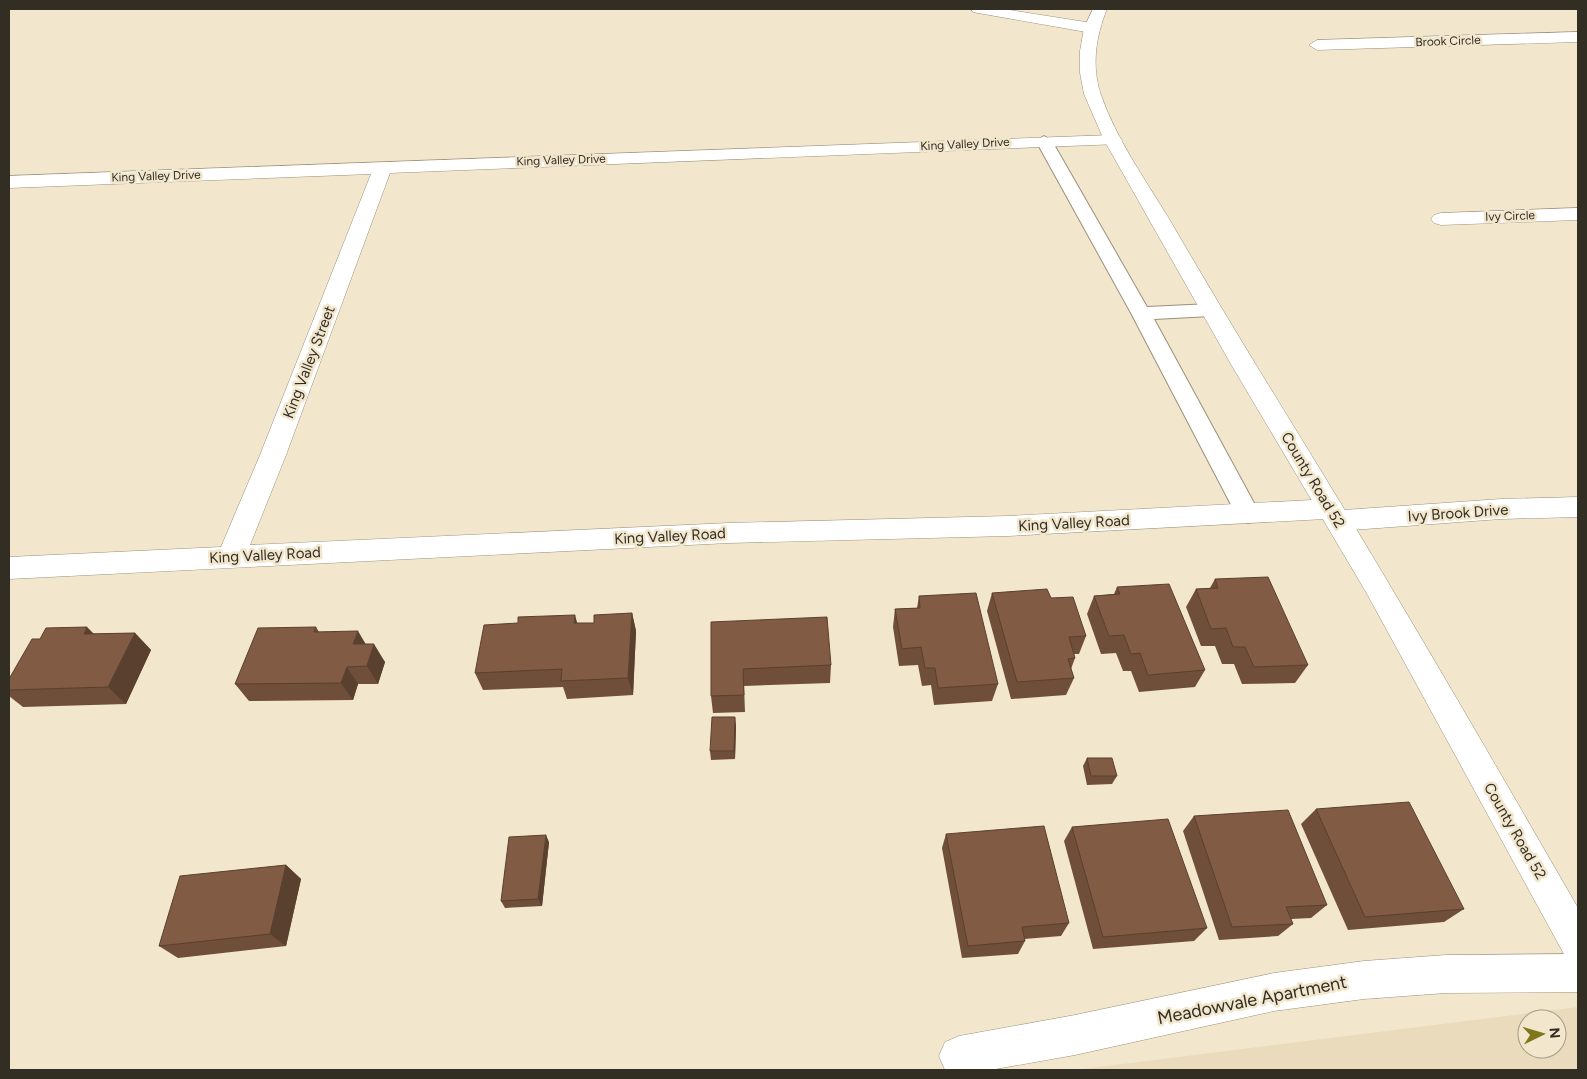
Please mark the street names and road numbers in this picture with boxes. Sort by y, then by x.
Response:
street label: Brook Circle [1415,33,1481,49]
street label: King Valley Drive [920,135,1010,153]
street label: King Valley Drive [516,151,606,169]
street label: King Valley Drive [111,167,201,185]
street label: Ivy Circle [1485,208,1536,224]
street label: King Valley Street [279,303,339,421]
street label: County Road 52 [1277,429,1349,531]
street label: Ivy Brook Drive [1407,501,1509,525]
street label: King Valley Road [1018,511,1130,535]
street label: King Valley Road [614,524,726,548]
street label: King Valley Road [209,543,321,567]
street label: County Road 52 [1480,779,1550,883]
street label: Meadowvale Apartment [1155,971,1349,1029]

